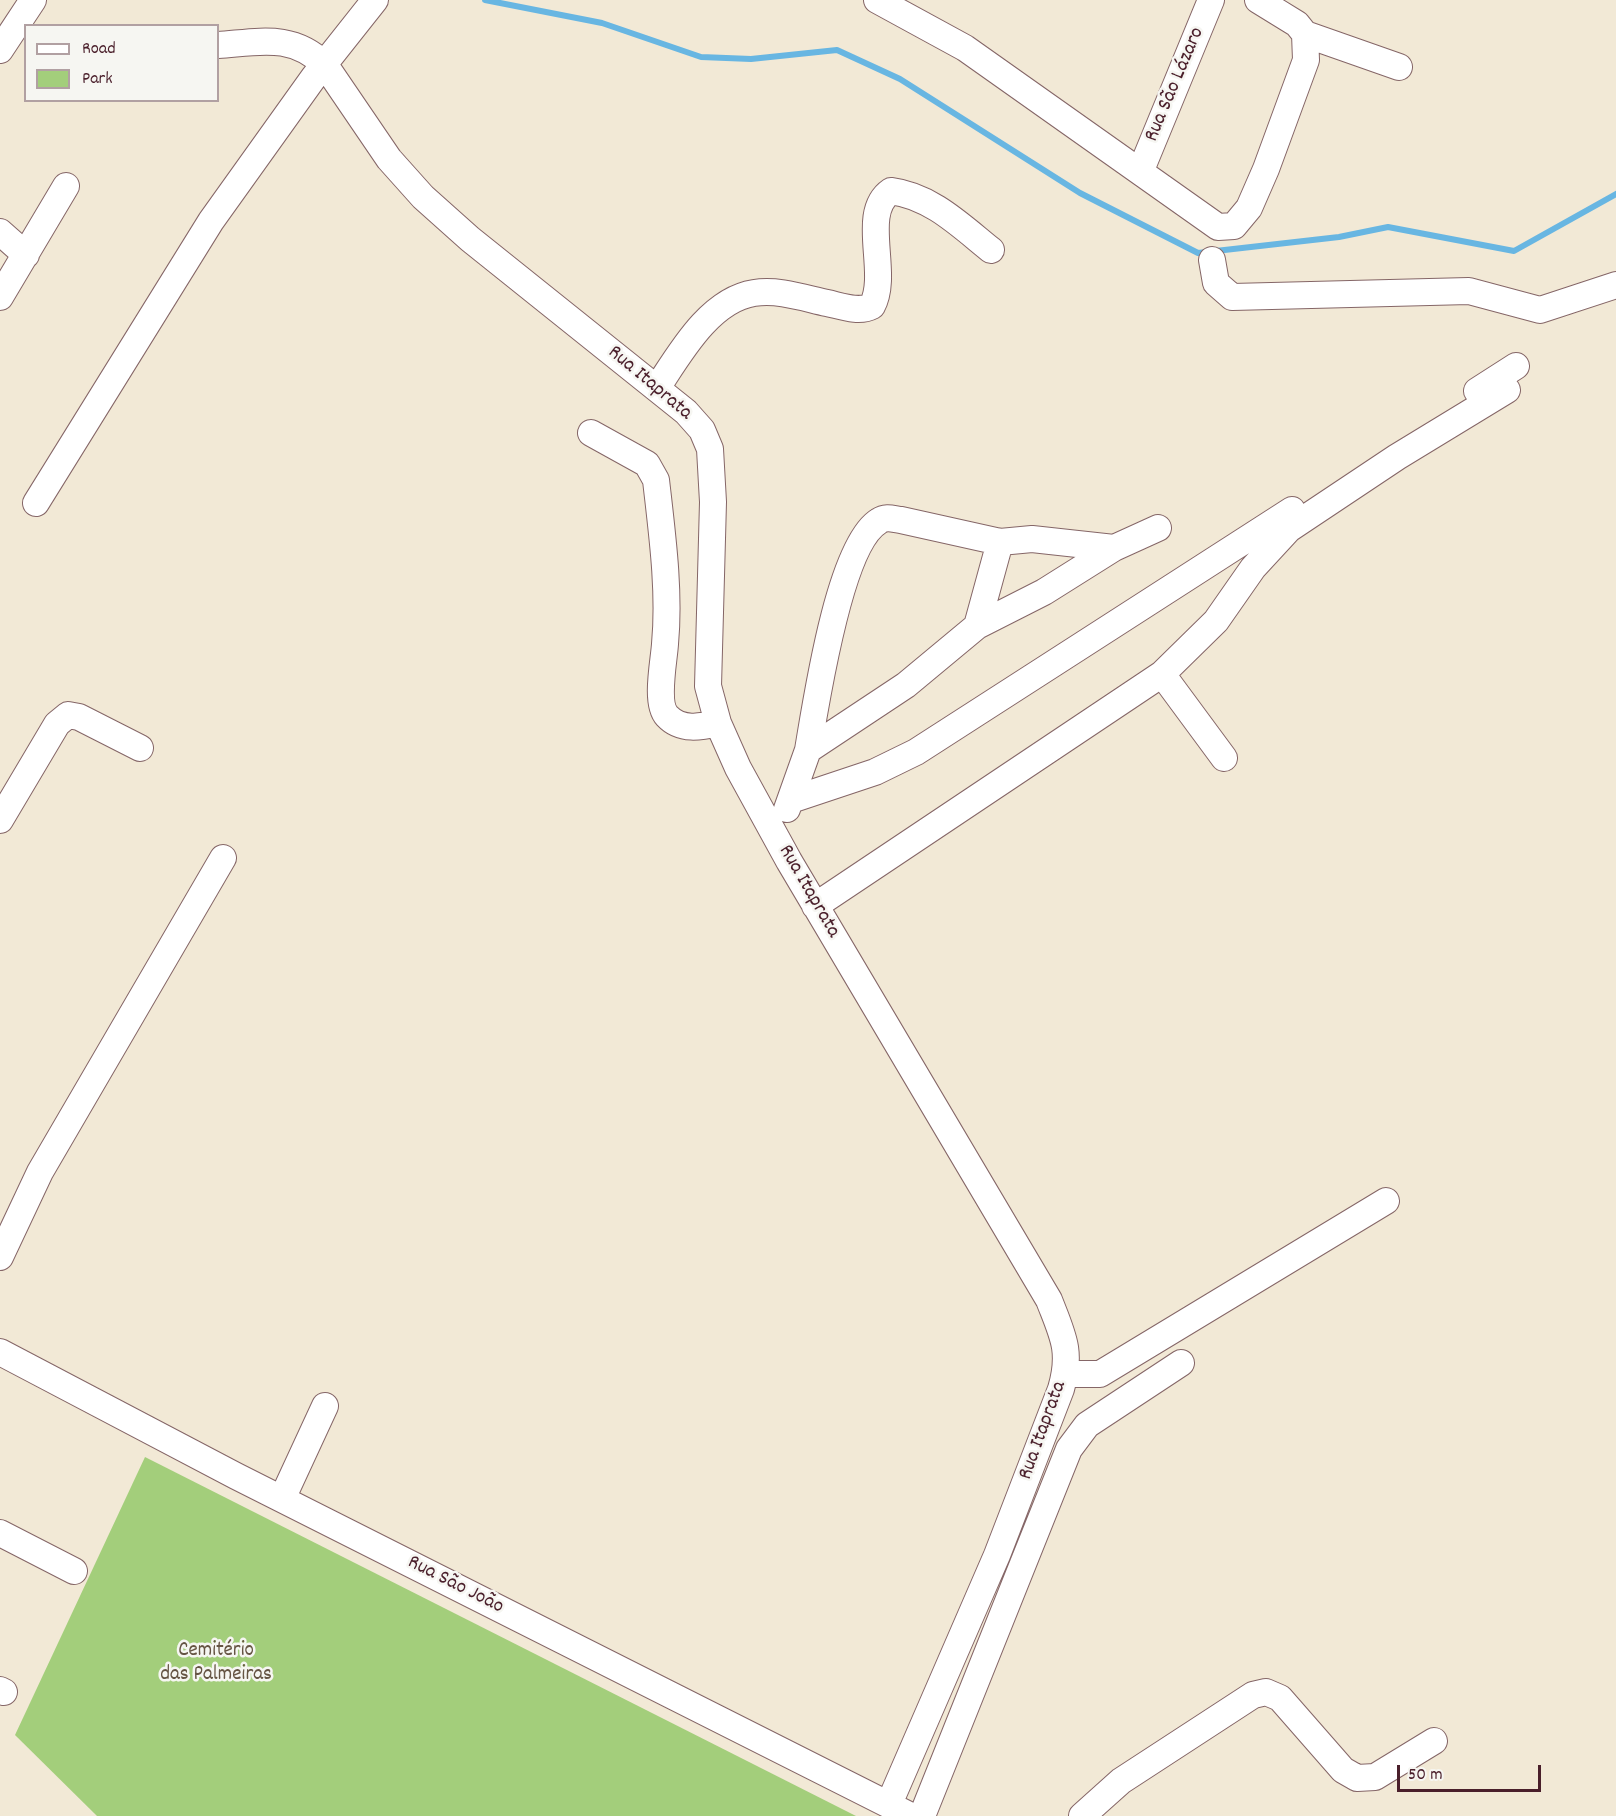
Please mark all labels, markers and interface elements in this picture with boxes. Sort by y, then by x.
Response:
legend [24,24,219,102]
street label: Rua São Lázaro [1141,24,1211,146]
text: Road [82,37,116,62]
text: Park [82,67,113,92]
street label: Rua Itaprata [601,341,697,427]
street label: Rua Itaprata [771,841,845,943]
street label: Rua Itaprata [1015,1378,1073,1484]
street label: Rua São João [403,1551,507,1621]
park label: Cemitério das Palmeiras [160,1639,272,1689]
scale bar [1400,1753,1544,1791]
text: 50 m [1408,1763,1443,1788]

